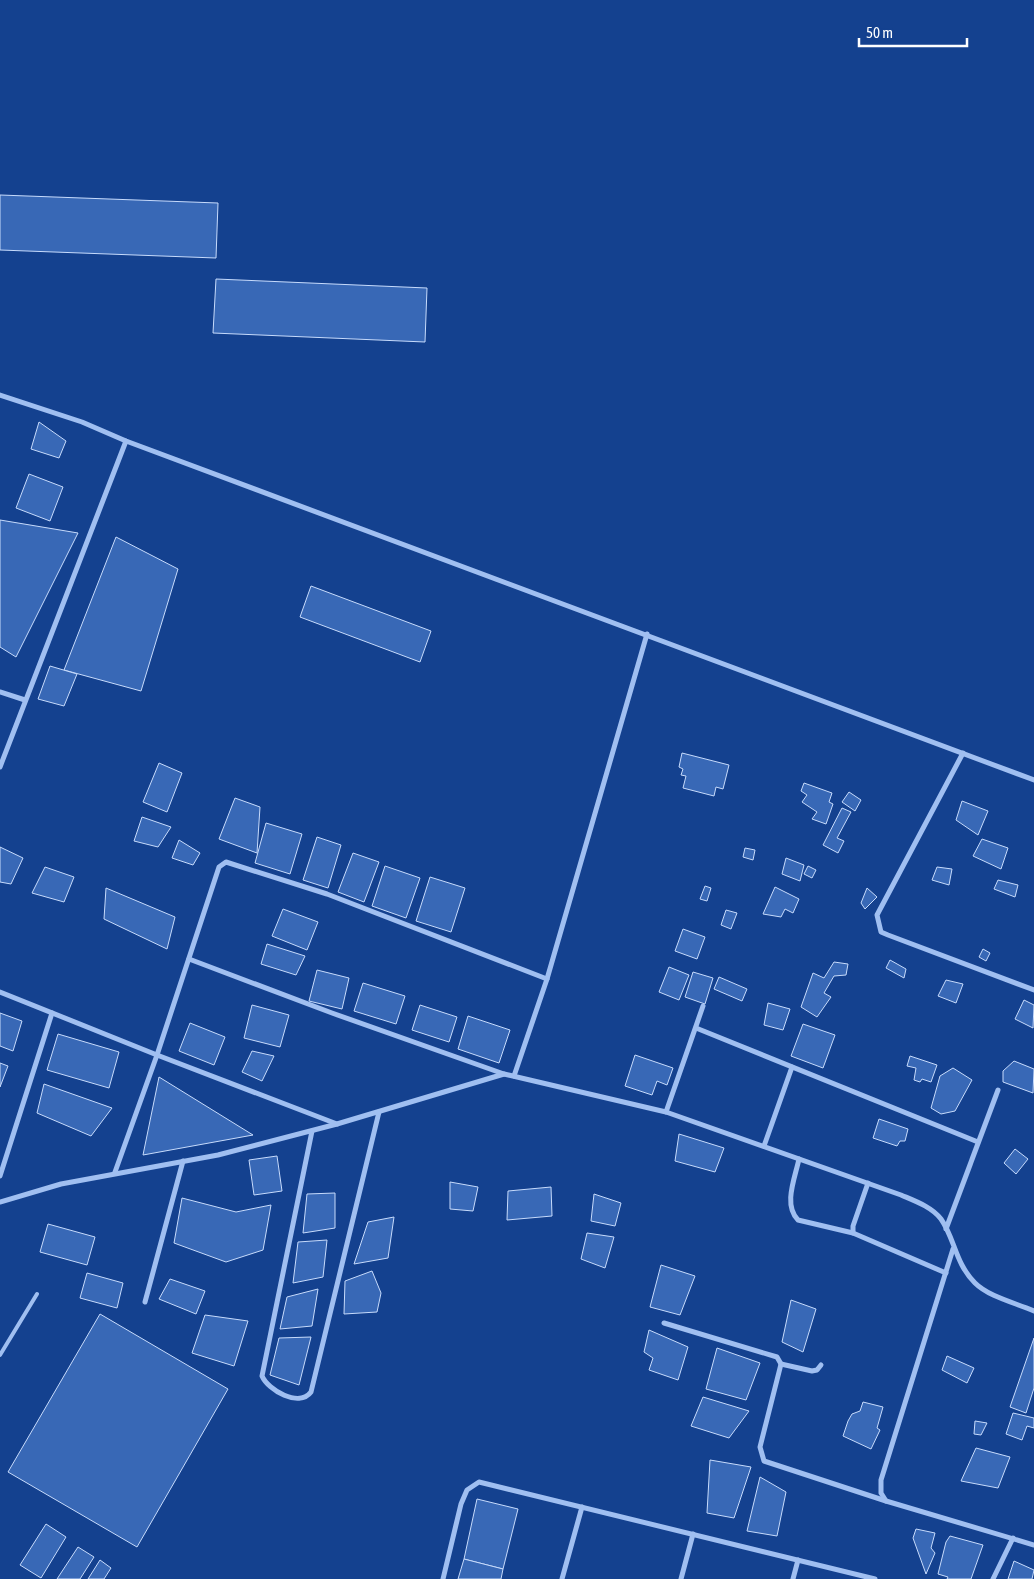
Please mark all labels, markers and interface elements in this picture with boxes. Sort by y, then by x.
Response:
scale bar [859,15,966,47]
text: 50 m [866,24,893,41]

